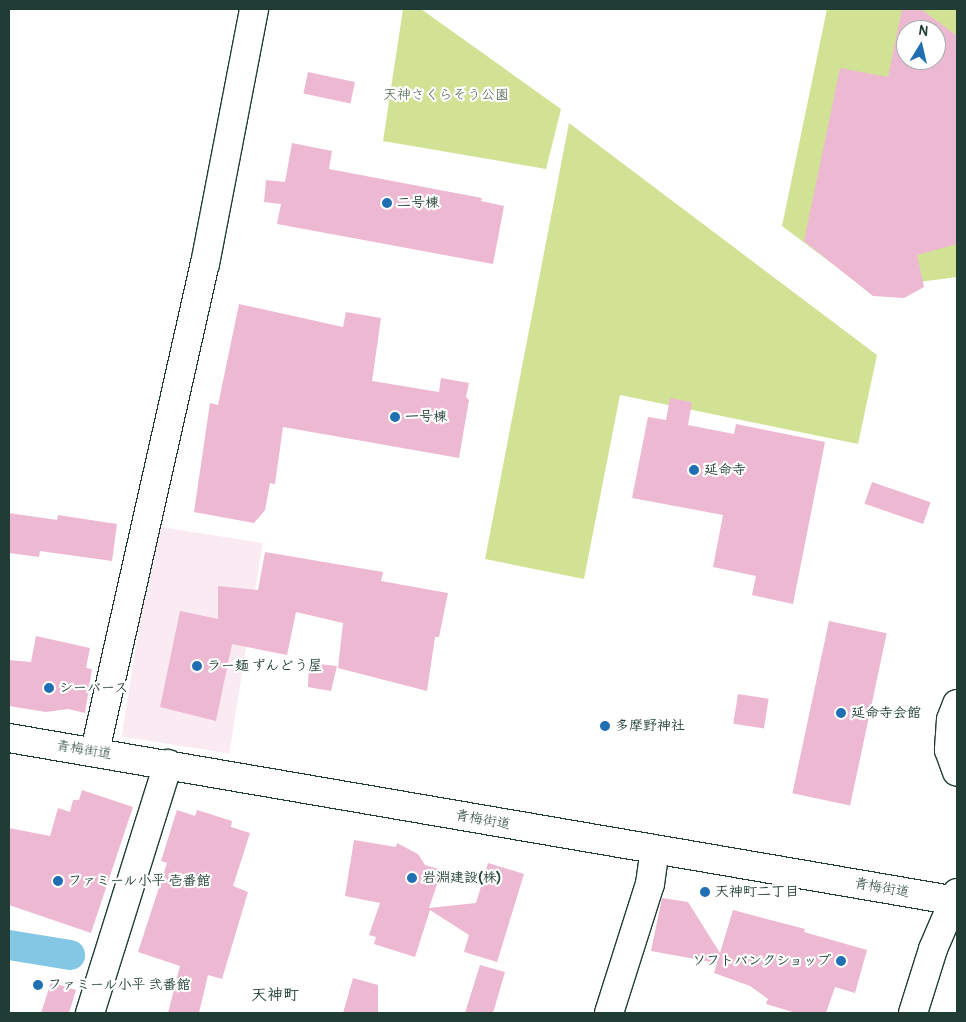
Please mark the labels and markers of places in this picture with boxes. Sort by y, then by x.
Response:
place label: 二号棟 [397,195,439,211]
marker: 二号棟 [381,197,393,209]
place label: 一号棟 [405,409,447,425]
marker: 一号棟 [389,411,401,423]
place label: 延命寺 [704,462,746,478]
marker: 延命寺 [688,464,700,476]
place label: ラー麺 ずんどう屋 [207,658,322,674]
marker: ラー麺 ずんどう屋 [191,660,203,672]
place label: シーバース [59,680,129,696]
marker: シーバース [43,682,55,694]
place label: 延命寺会館 [851,705,921,721]
marker: 延命寺会館 [835,707,847,719]
place label: 多摩野神社 [615,718,685,734]
marker: 多摩野神社 [599,720,611,732]
place label: 岩淵建設(株) [422,870,501,886]
marker: 岩淵建設(株) [406,872,418,884]
place label: ファミール小平 壱番館 [68,873,211,889]
marker: ファミール小平 壱番館 [52,875,64,887]
place label: 天神町二丁目 [715,884,799,900]
marker: 天神町二丁目 [699,886,711,898]
place label: ソフトバンクショップ [691,953,831,969]
marker: ソフトバンクショップ [835,955,847,967]
place label: ファミール小平 弐番館 [48,977,191,993]
marker: ファミール小平 弐番館 [32,979,44,991]

